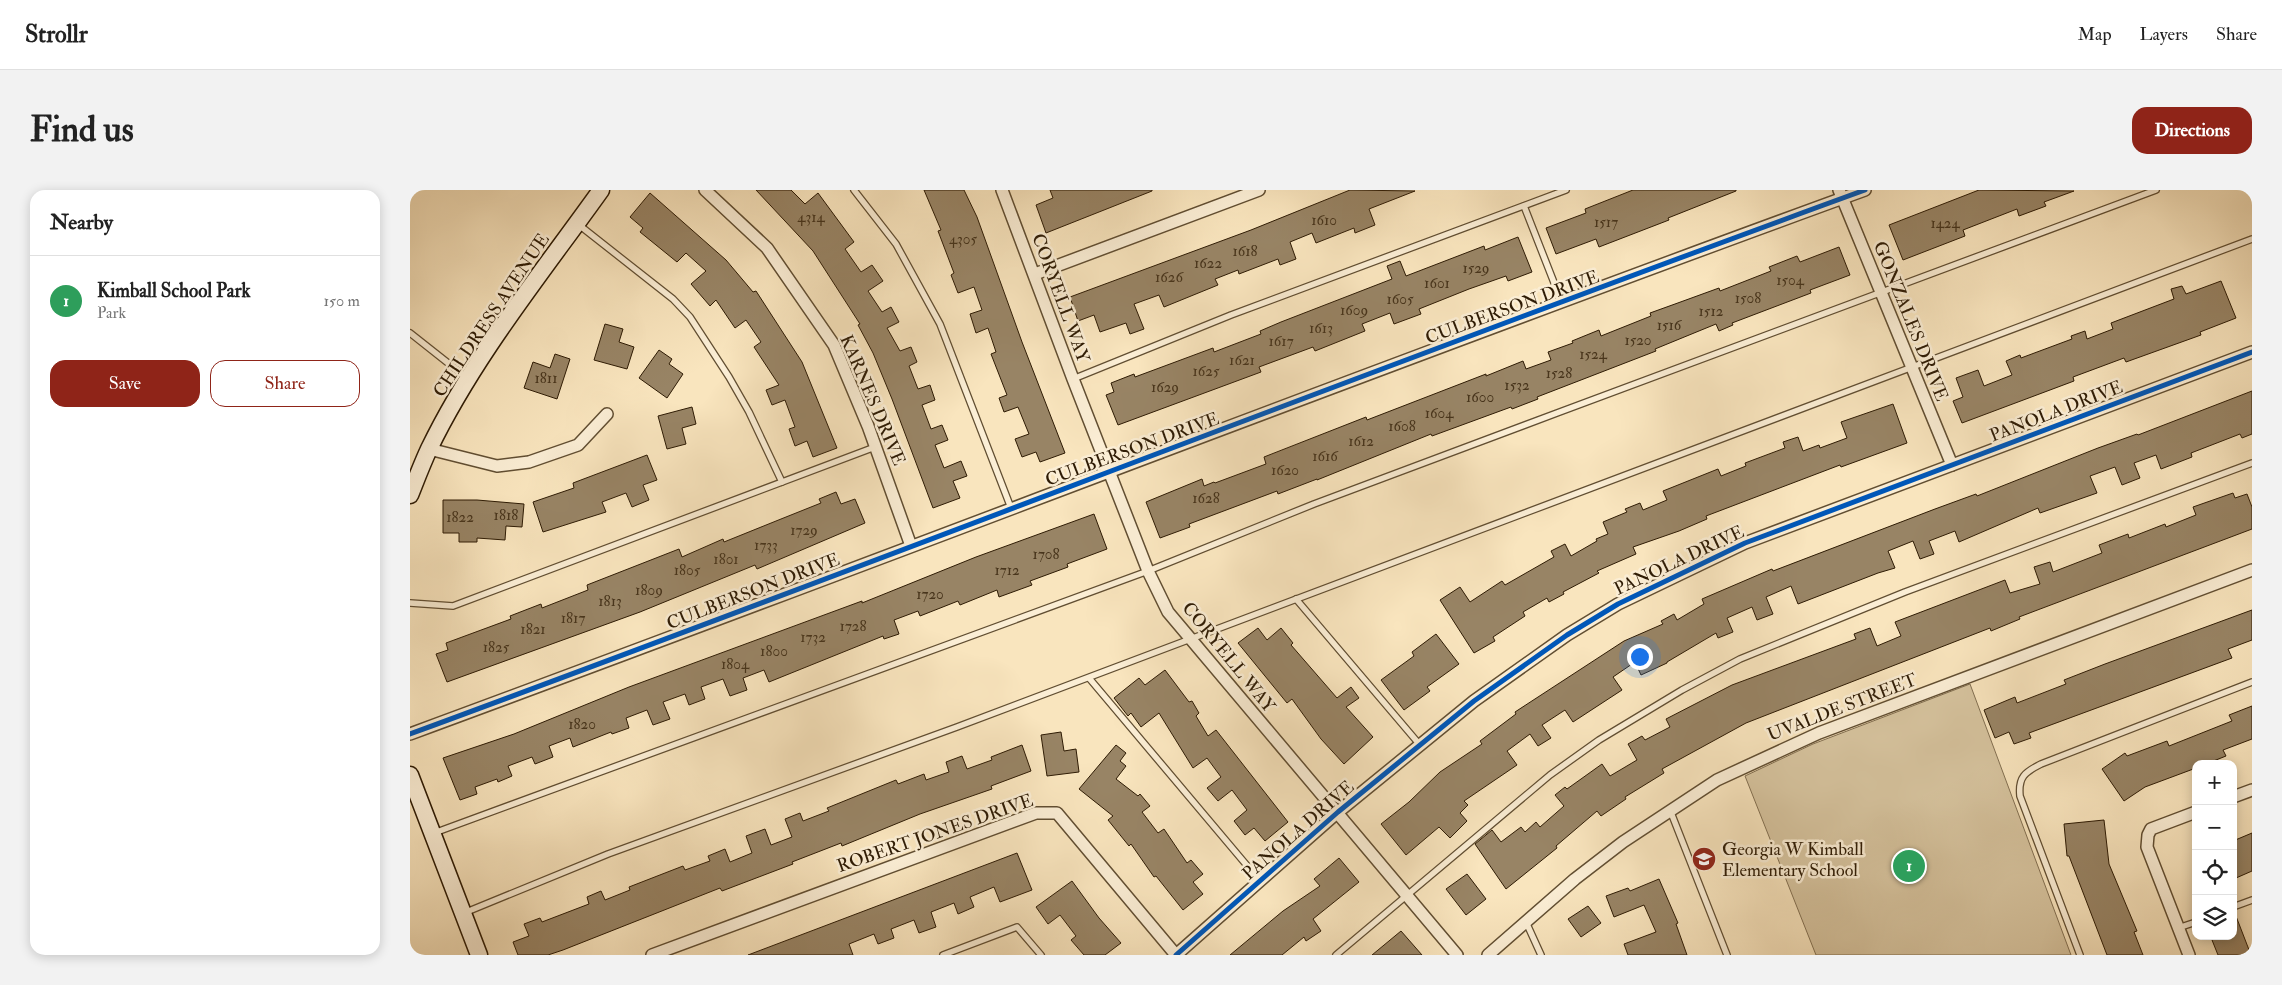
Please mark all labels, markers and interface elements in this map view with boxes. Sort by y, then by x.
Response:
text: Strollr [25,19,88,50]
text: Map [2078,23,2112,46]
text: Layers [2140,23,2188,46]
text: Share [2216,23,2257,46]
button: Directions [2132,107,2252,154]
text: Find us [30,108,134,152]
house number: 4314 [797,208,826,227]
text: Nearby [50,209,113,236]
house number: 1610 [1311,211,1337,230]
house number: 1517 [1594,213,1618,232]
house number: 1424 [1930,214,1960,233]
street label: CHILDRESS AVENUE [428,229,555,402]
house number: 4305 [949,230,977,249]
street label: CORYELL WAY [1026,230,1095,367]
street label: GONZALES DRIVE [1868,238,1953,405]
house number: 1618 [1232,242,1258,261]
house number: 1622 [1194,254,1222,273]
house number: 1529 [1462,259,1490,278]
street label: CULBERSON DRIVE [1422,265,1602,350]
house number: 1626 [1155,268,1184,287]
house number: 1504 [1776,271,1805,290]
house number: 1601 [1424,274,1450,293]
text: Kimball School Park [97,279,251,303]
house number: 1508 [1735,289,1761,308]
house number: 1605 [1386,290,1414,309]
text: 1 [63,291,69,311]
text: 150 m [323,291,360,311]
house number: 1609 [1340,301,1368,320]
house number: 1512 [1699,302,1724,321]
text: Park [97,303,126,323]
house number: 1516 [1657,316,1683,335]
house number: 1613 [1309,319,1333,338]
street label: KARNES DRIVE [835,331,910,469]
house number: 1520 [1624,331,1652,350]
house number: 1617 [1268,332,1294,351]
house number: 1524 [1579,345,1608,364]
house number: 1621 [1229,351,1255,370]
button: Save [50,360,200,407]
button: Share [210,360,360,407]
house number: 1625 [1193,362,1220,381]
house number: 1528 [1546,364,1572,383]
house number: 1811 [534,369,558,388]
house number: 1532 [1504,376,1530,395]
street label: PANOLA DRIVE [1986,376,2126,447]
house number: 1629 [1151,378,1179,397]
house number: 1600 [1466,388,1494,407]
house number: 1604 [1425,404,1454,423]
street label: CULBERSON DRIVE [1042,407,1222,492]
house number: 1608 [1388,417,1416,436]
house number: 1612 [1348,432,1374,451]
house number: 1616 [1312,447,1339,466]
house number: 1620 [1271,461,1299,480]
house number: 1628 [1192,489,1220,508]
house number: 1818 [494,506,518,525]
house number: 1822 [446,508,474,527]
street label: PANOLA DRIVE [1611,520,1748,601]
house number: 1729 [790,521,818,540]
house number: 1733 [754,536,778,555]
house number: 1708 [1033,545,1059,564]
street label: CULBERSON DRIVE [663,548,843,635]
house number: 1801 [713,550,739,569]
house number: 1805 [674,561,701,580]
house number: 1712 [994,561,1020,580]
house number: 1809 [635,581,663,600]
house number: 1720 [916,585,944,604]
house number: 1813 [598,592,622,611]
street label: CORYELL WAY [1177,597,1281,718]
house number: 1817 [561,609,585,628]
house number: 1728 [840,617,866,636]
house number: 1821 [520,620,546,639]
house number: 1732 [800,628,826,647]
house number: 1825 [483,638,510,657]
house number: 1800 [760,642,788,661]
your location [1627,644,1653,670]
house number: 1804 [721,655,750,674]
street label: UVALDE STREET [1764,668,1921,747]
house number: 1820 [568,715,596,734]
map controls [2192,760,2237,940]
button: + [2192,760,2237,805]
street label: PANOLA DRIVE [1238,776,1359,885]
street label: ROBERT JONES DRIVE [834,789,1036,878]
button: − [2192,805,2237,850]
place label: Georgia W Kimball Elementary School [1722,838,1864,882]
school or university icon: Georgia W Kimball Elementary School [1691,846,1717,872]
pin: 1 [1893,847,1925,885]
button: locate [2192,850,2237,895]
button: layers [2192,895,2237,940]

